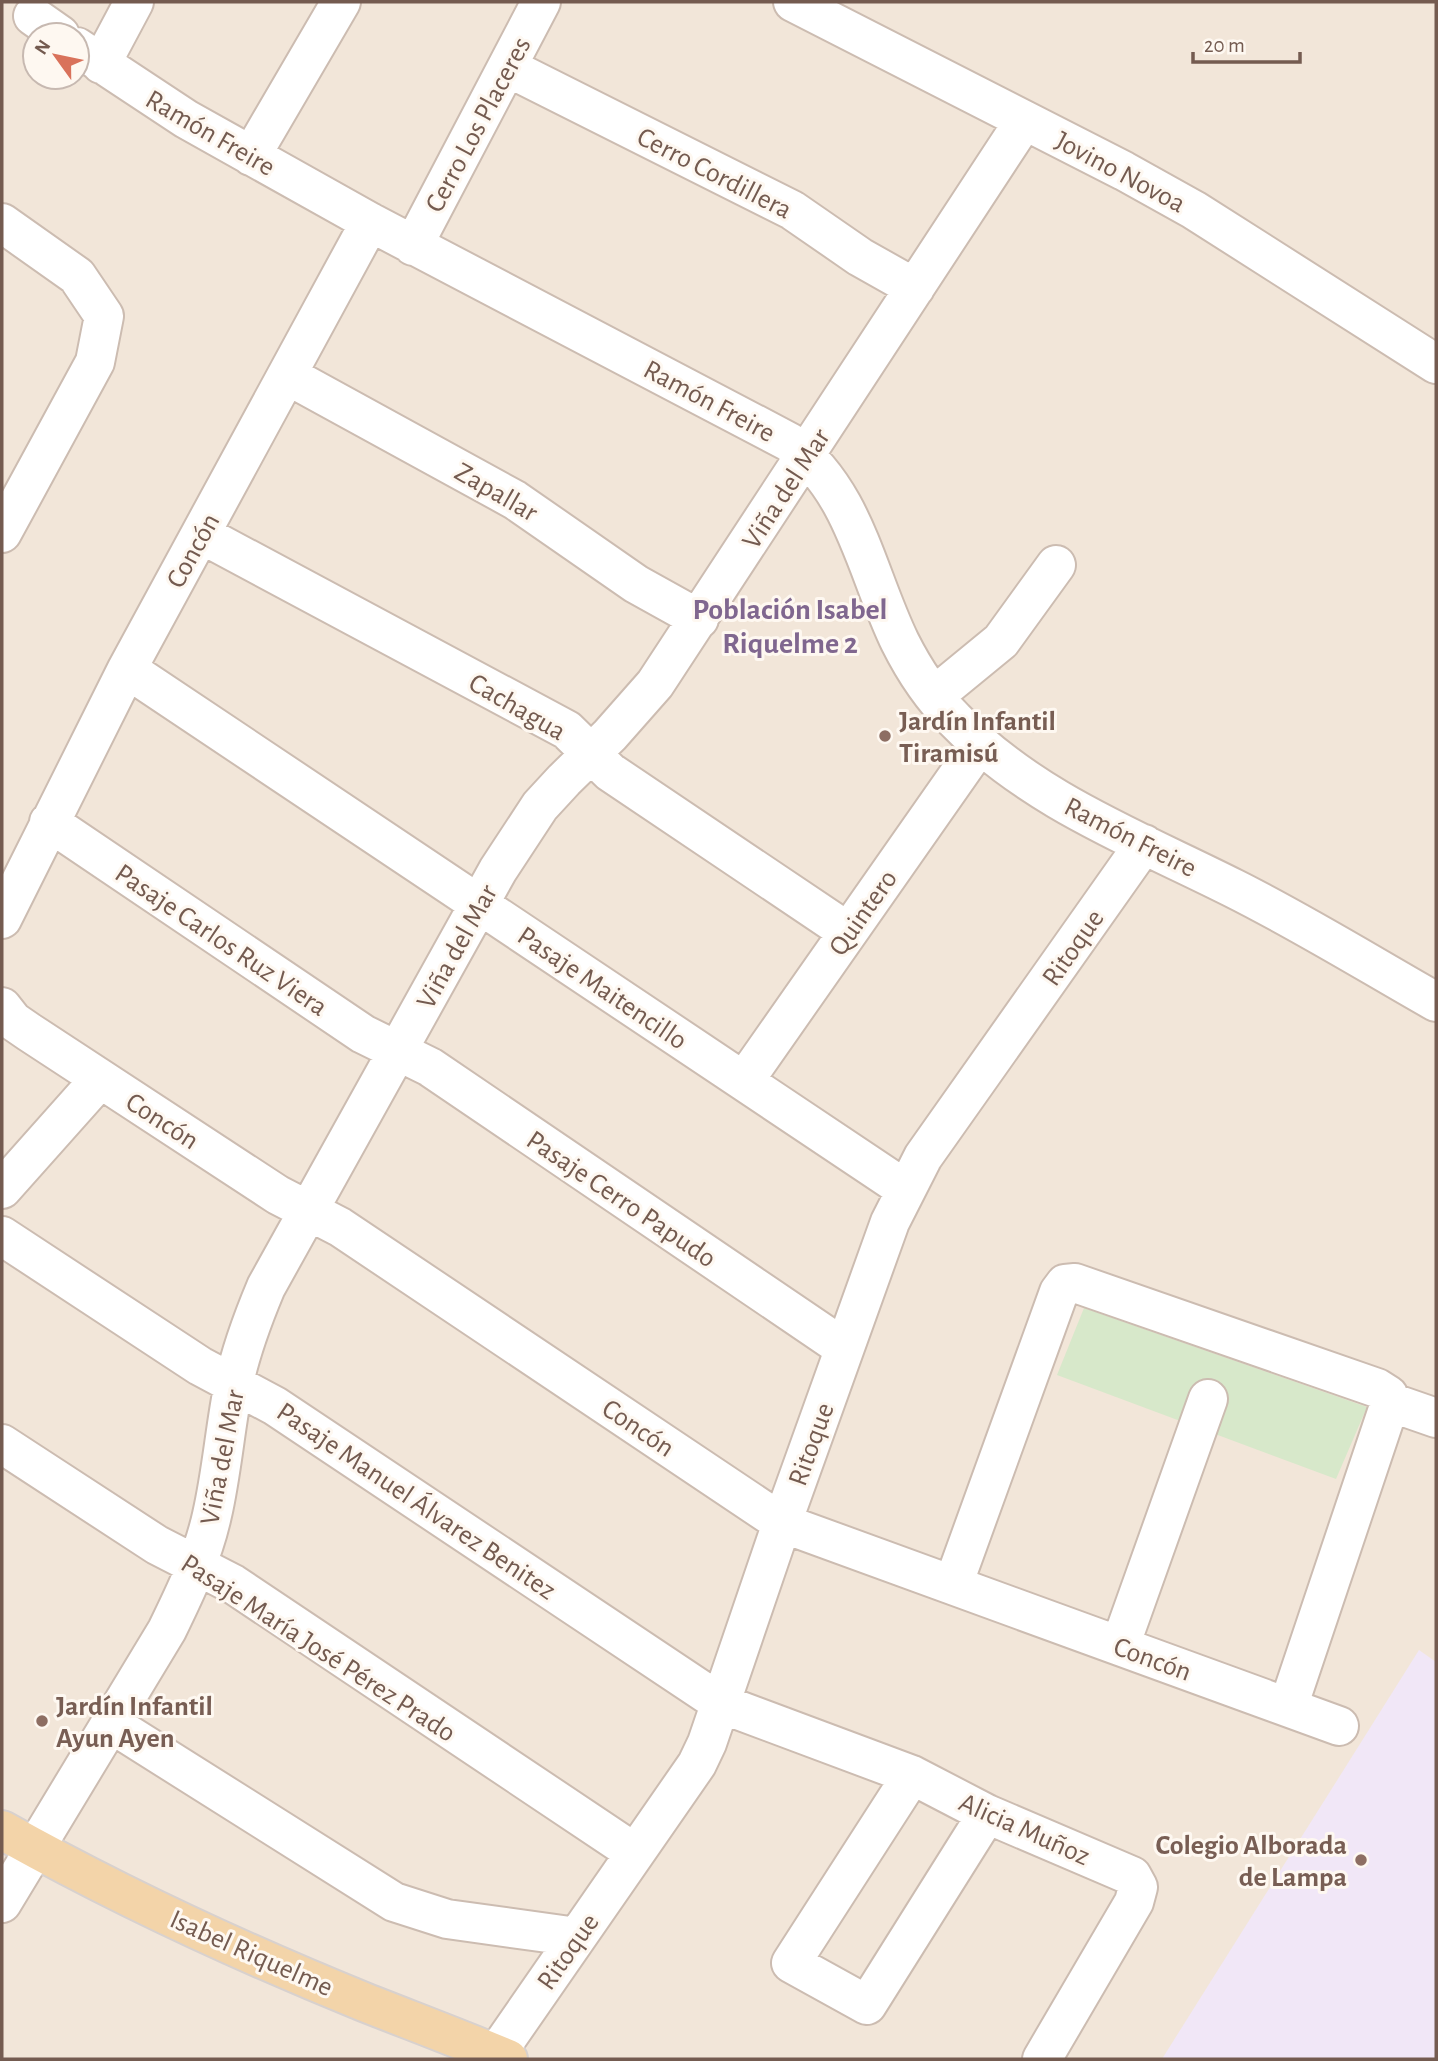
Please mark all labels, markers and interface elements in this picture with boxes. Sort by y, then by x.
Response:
north arrow [21,21,91,91]
scale bar [1193,21,1300,65]
street label: Cerro Los Placeres [421,33,537,217]
text: 20 m [1204,35,1245,56]
text: N [31,37,55,58]
street label: Ramón Freire [141,86,279,182]
street label: Cerro Cordillera [632,123,796,225]
street label: Jovino Novoa [1050,127,1190,219]
street label: Ramón Freire [639,356,779,448]
street label: Viña del Mar [738,424,836,554]
street label: Zapallar [450,458,542,527]
street label: Concón [162,509,226,593]
district label: Población Isabel Riquelme 2 [693,595,888,659]
street label: Cachagua [464,669,570,747]
place label: Jardín Infantil Tiramisú [899,708,1056,768]
marker: Jardín Infantil Tiramisú [877,728,893,744]
street label: Ramón Freire [1059,793,1201,883]
street label: Pasaje Carlos Ruz Viera [110,859,332,1022]
street label: Quintero [824,865,903,961]
street label: Viña del Mar [412,880,503,1014]
street label: Ritoque [1037,905,1110,991]
street label: Pasaje Maitencillo [512,922,692,1056]
street label: Concón [120,1088,203,1155]
street label: Pasaje Cerro Papudo [521,1126,721,1273]
street label: Viña del Mar [196,1387,250,1527]
street label: Pasaje Manuel Álvarez Benitez [271,1395,562,1605]
street label: Concón [597,1395,679,1463]
street label: Ritoque [784,1399,840,1490]
street label: Pasaje María José Pérez Prado [176,1550,460,1748]
street label: Concón [1110,1633,1195,1687]
place label: Jardín Infantil Ayun Ayen [56,1693,213,1753]
marker: Jardín Infantil Ayun Ayen [34,1713,50,1729]
street label: Alicia Muñoz [955,1789,1094,1871]
place label: Colegio Alborada de Lampa [1156,1832,1347,1892]
marker: Colegio Alborada de Lampa [1353,1852,1369,1868]
street label: Isabel Riquelme [166,1905,337,2002]
street label: Ritoque [532,1909,605,1995]

